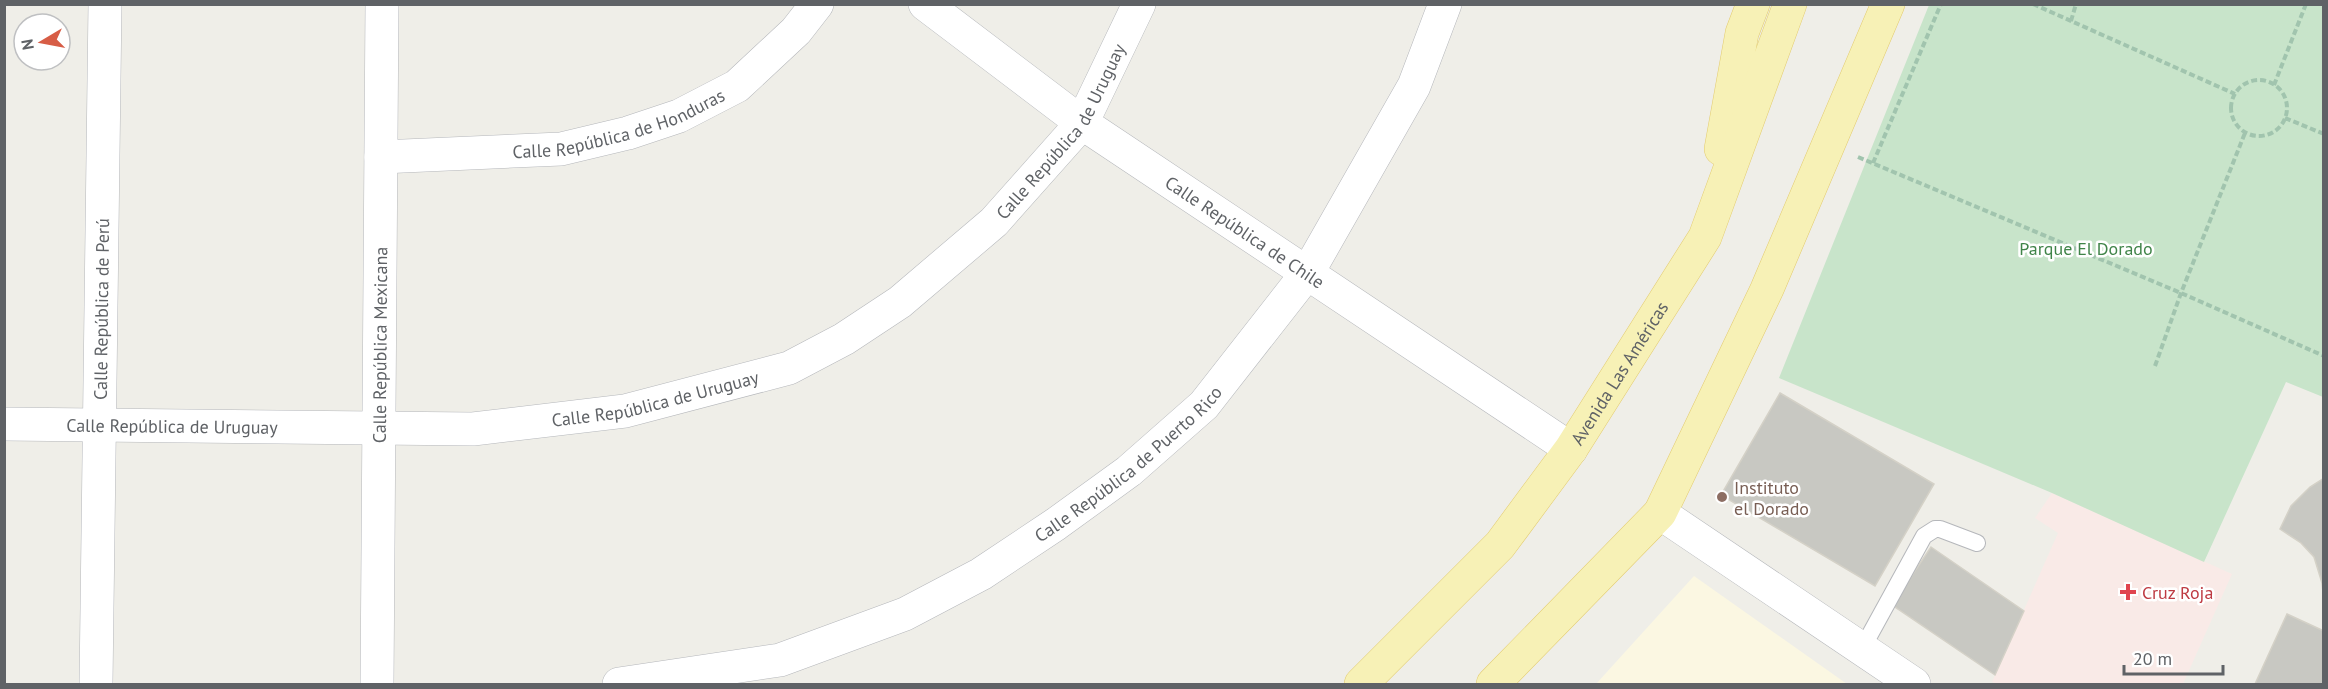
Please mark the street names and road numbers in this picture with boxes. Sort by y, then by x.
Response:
street label: Calle República de Uruguay [991,39,1130,224]
street label: Calle República de Honduras [512,83,728,163]
street label: Calle República de Chile [1161,170,1329,293]
street label: Calle República de Perú [88,218,114,400]
street label: Calle República Mexicana [367,247,392,443]
street label: Avenida Las Américas [1565,297,1673,449]
street label: Calle República de Uruguay [550,365,762,431]
street label: Calle República de Puerto Rico [1030,381,1226,547]
street label: Calle República de Uruguay [66,413,278,438]

